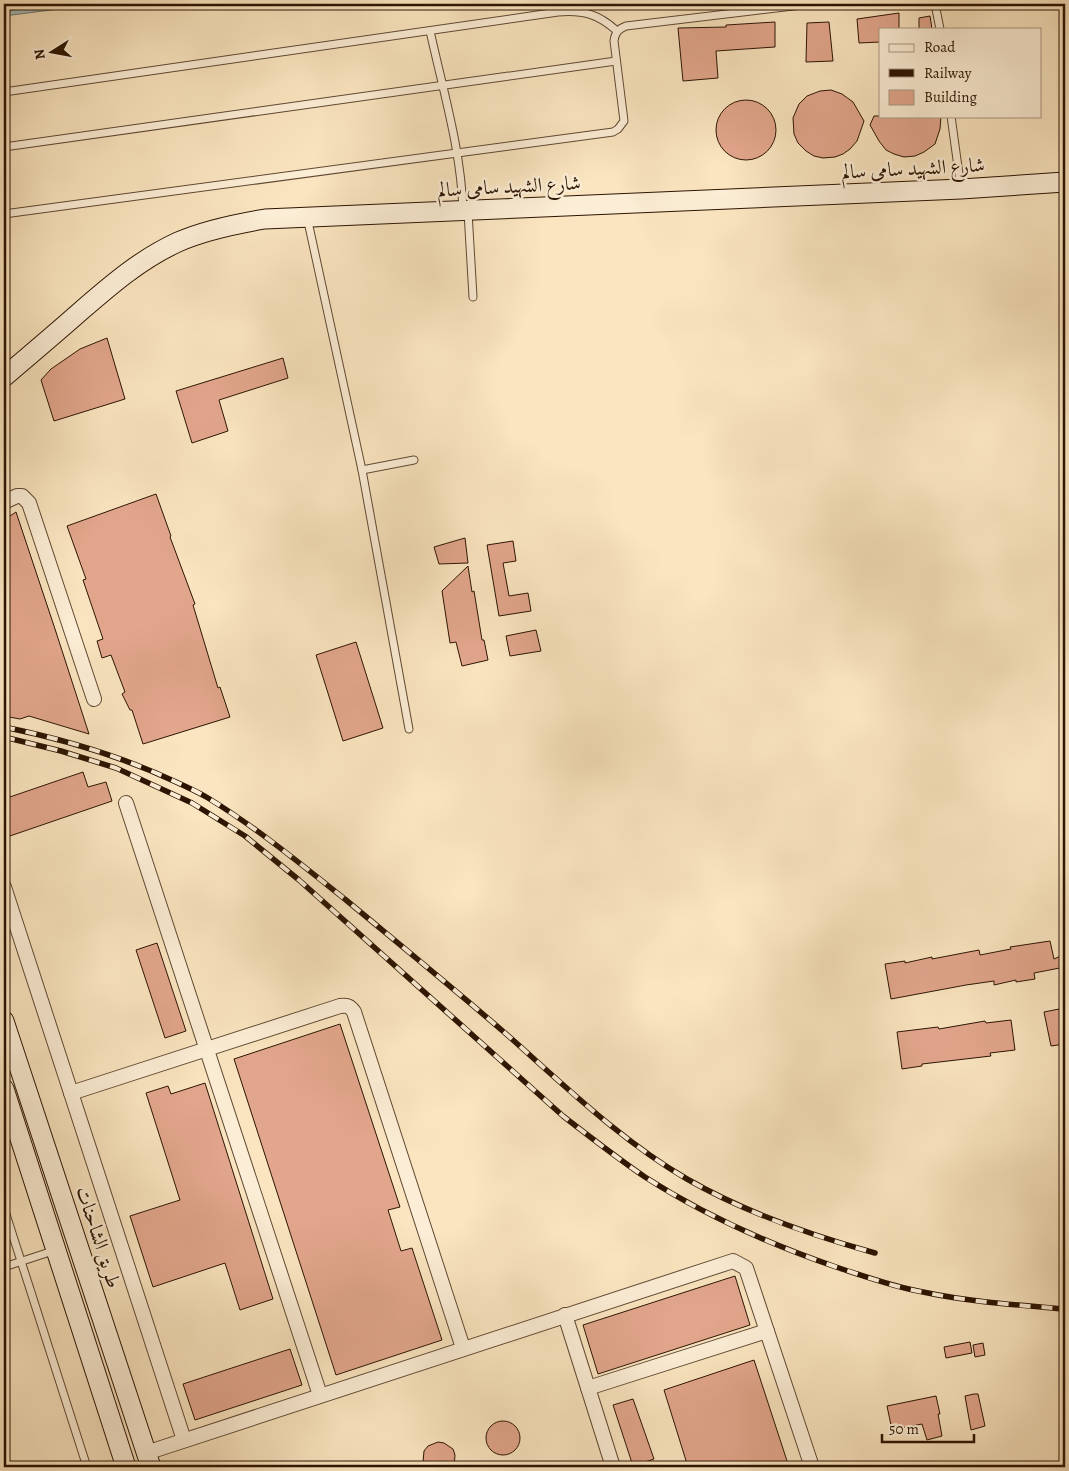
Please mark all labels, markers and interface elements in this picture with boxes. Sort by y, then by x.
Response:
north arrow [28,28,78,78]
legend [879,28,1042,118]
text: Road [924,37,956,57]
text: N [29,48,50,61]
text: Railway [924,63,972,83]
text: Building [924,87,977,107]
street label: شارع الشهيد سامى سالم [841,151,986,190]
street label: شارع الشهيد سامى سالم [437,169,582,208]
street label: طريق الشاحنات [69,1183,128,1291]
scale bar [882,1411,974,1443]
text: 50 m [889,1419,919,1439]

